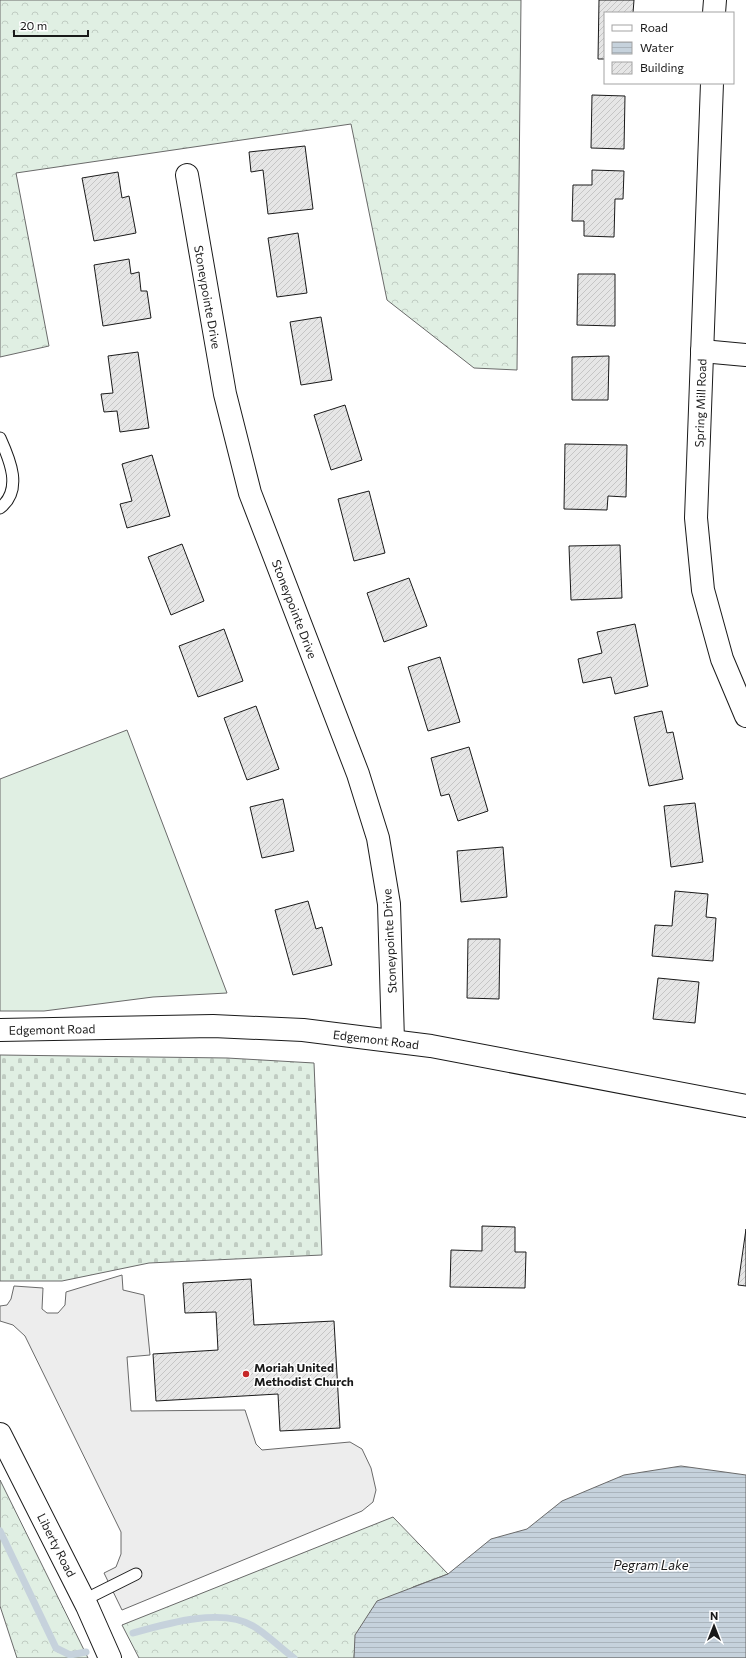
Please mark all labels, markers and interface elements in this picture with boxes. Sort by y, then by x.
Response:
scale bar [14,12,88,38]
legend [604,12,734,84]
text: 20 m [20,18,47,32]
text: Road [640,20,668,34]
text: Water [640,40,674,54]
text: Building [640,60,684,74]
street label: Stoneypointe Drive [192,244,224,350]
street label: Spring Mill Road [691,358,709,448]
street label: Stoneypointe Drive [270,558,320,660]
street label: Stoneypointe Drive [379,888,399,994]
street label: Edgemont Road [9,1021,95,1037]
street label: Edgemont Road [332,1027,420,1051]
place label: Moriah United Methodist Church [254,1360,354,1388]
marker: Moriah United Methodist Church [241,1369,251,1379]
street label: Liberty Road [35,1511,79,1579]
water label: Pegram Lake [613,1557,689,1573]
north arrow [694,1606,734,1646]
text: N [710,1609,718,1622]

